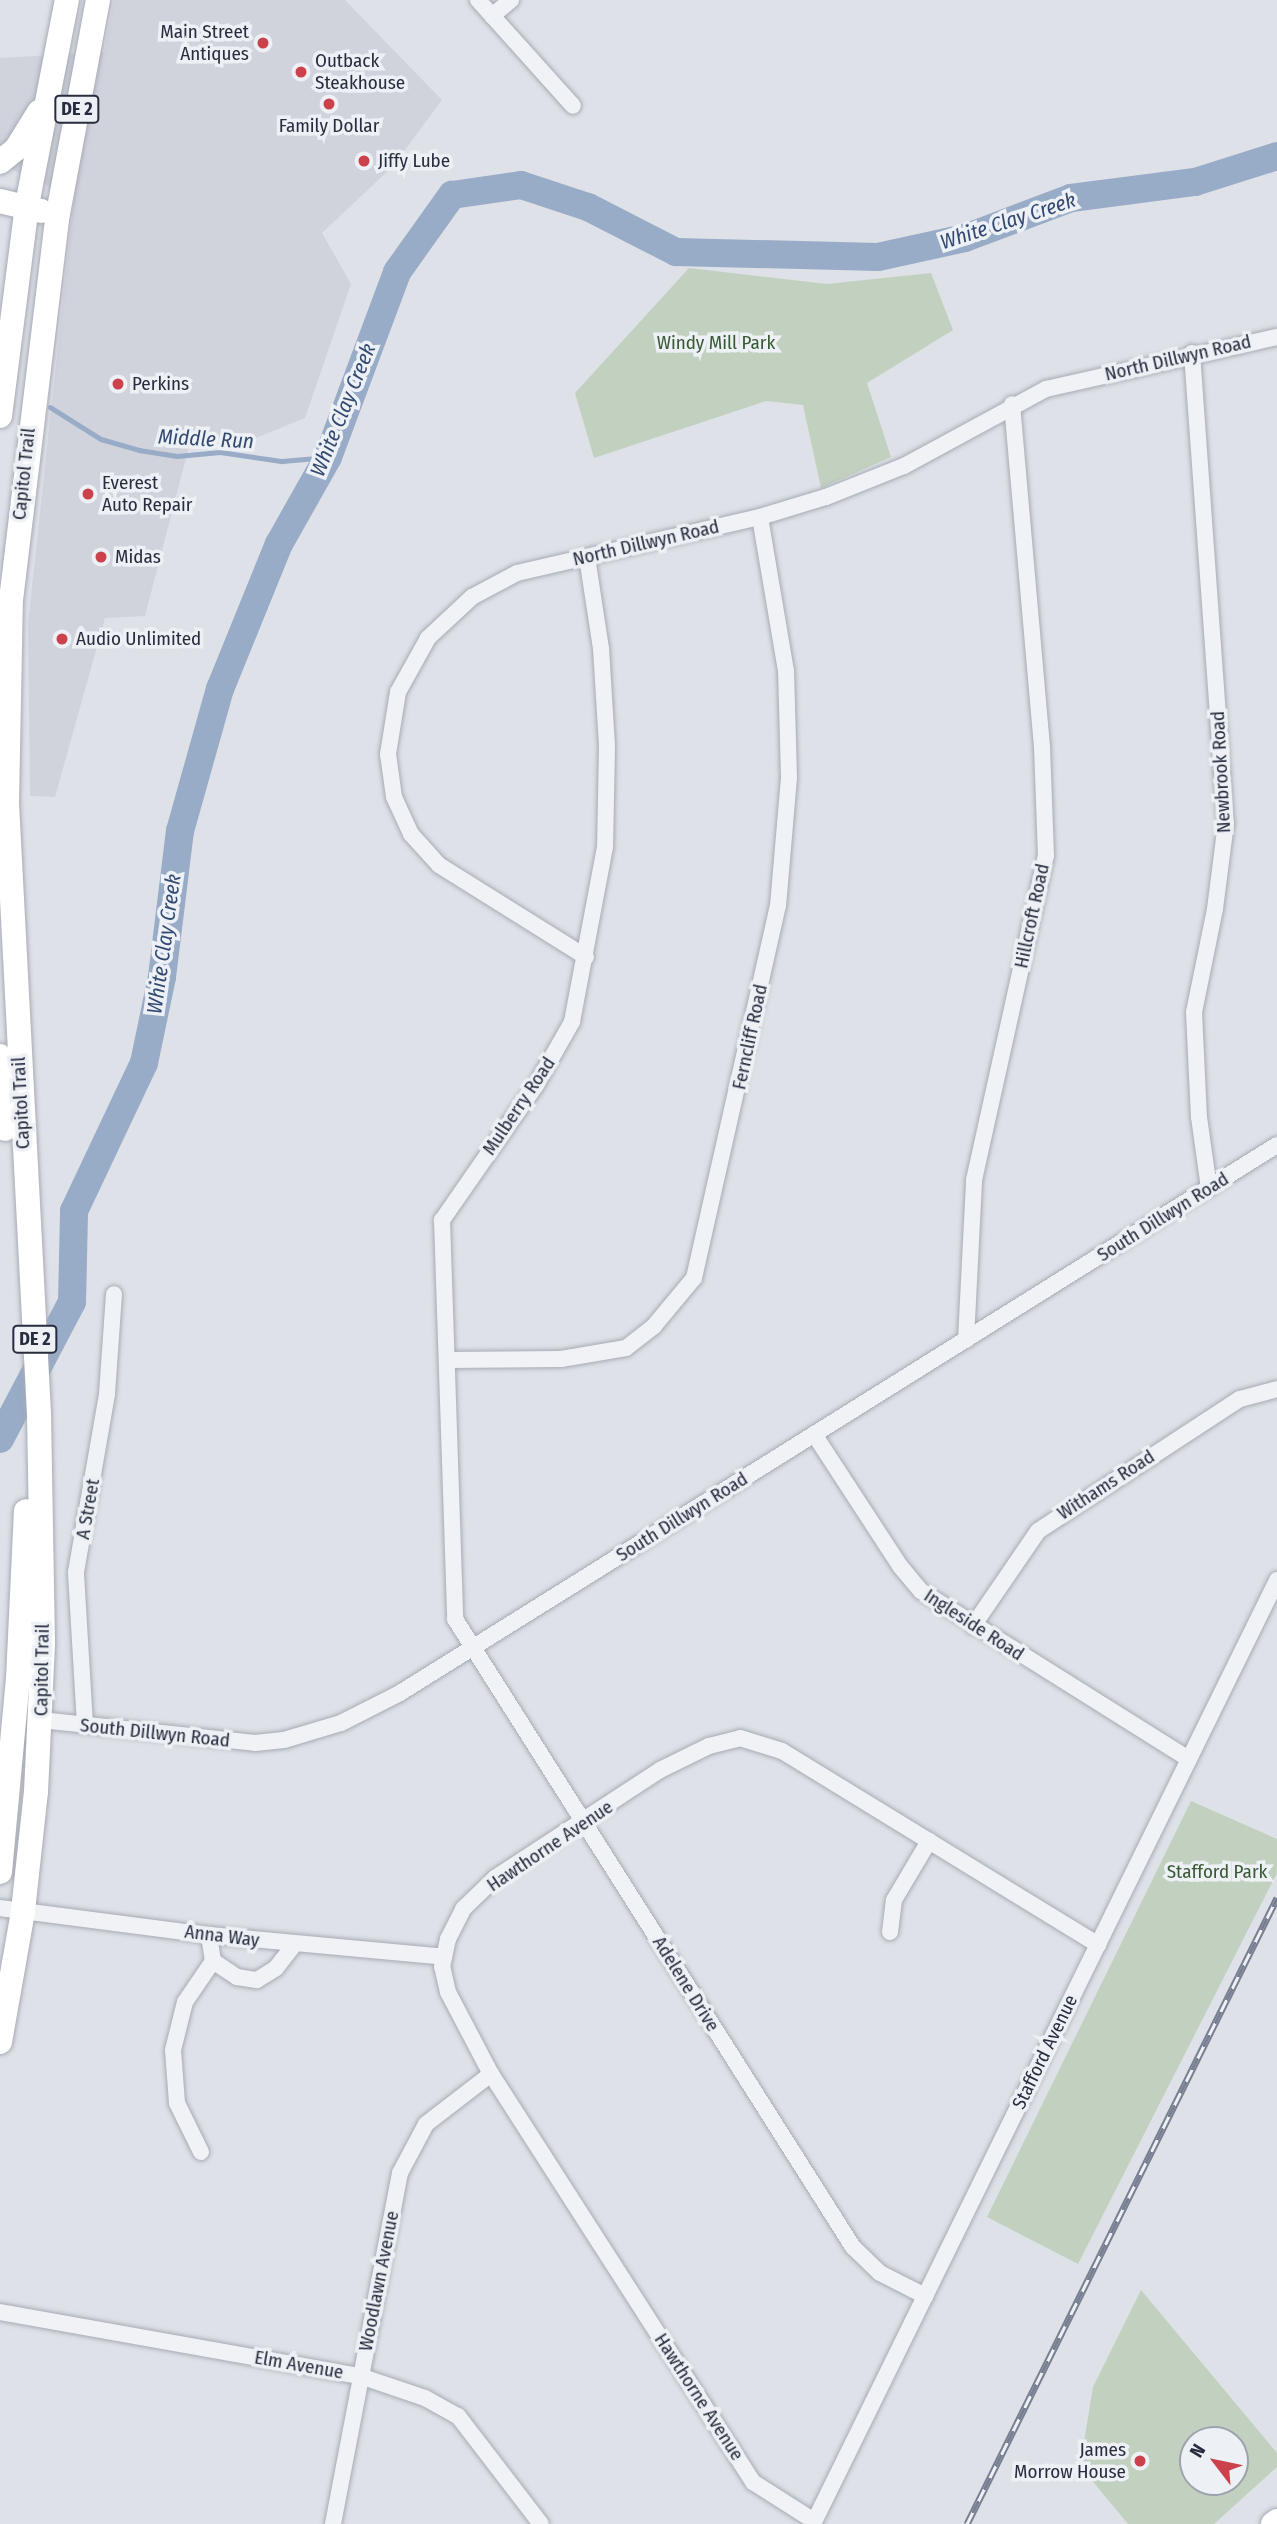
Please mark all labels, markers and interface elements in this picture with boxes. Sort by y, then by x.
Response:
place label: Main Street Antiques [160,21,249,65]
marker: Main Street Antiques [255,35,271,51]
place label: Outback Steakhouse [315,50,405,94]
marker: Outback Steakhouse [293,64,309,80]
road number: DE 2 [54,94,100,124]
marker: Family Dollar [321,96,337,112]
place label: Family Dollar [279,115,379,137]
place label: Jiffy Lube [378,150,450,172]
marker: Jiffy Lube [356,153,372,169]
water label: White Clay Creek [937,187,1079,255]
street label: North Dillwyn Road [1103,330,1253,386]
park label: Windy Mill Park [657,332,775,354]
water label: White Clay Creek [305,340,381,480]
place label: Perkins [132,373,189,395]
marker: Perkins [110,376,126,392]
water label: Middle Run [157,424,255,454]
street label: Capitol Trail [8,427,40,521]
place label: Everest Auto Repair [102,472,192,516]
marker: Everest Auto Repair [80,486,96,502]
street label: North Dillwyn Road [571,515,721,571]
place label: Midas [115,546,161,568]
marker: Midas [93,549,109,565]
place label: Audio Unlimited [76,628,201,650]
marker: Audio Unlimited [54,631,70,647]
street label: Newbrook Road [1206,710,1236,834]
street label: Hillcroft Road [1010,862,1054,970]
water label: White Clay Creek [142,872,186,1016]
street label: Ferncliff Road [728,982,772,1092]
street label: Mulberry Road [478,1053,560,1159]
street label: Capitol Trail [7,1056,35,1150]
street label: South Dillwyn Road [1093,1167,1233,1267]
road number: DE 2 [12,1324,58,1354]
street label: Withams Road [1053,1445,1159,1525]
street label: South Dillwyn Road [612,1467,752,1567]
street label: A Street [71,1477,105,1541]
street label: Ingleside Road [920,1584,1028,1666]
street label: Capitol Trail [30,1624,54,1716]
street label: South Dillwyn Road [79,1714,231,1752]
street label: Hawthorne Avenue [483,1795,617,1897]
park label: Stafford Park [1167,1861,1267,1883]
street label: Anna Way [183,1920,261,1952]
street label: Adelene Drive [648,1932,724,2036]
street label: Stafford Avenue [1008,1991,1082,2113]
street label: Woodlawn Avenue [354,2209,404,2353]
street label: Hawthorne Avenue [649,2329,749,2465]
street label: Elm Avenue [253,2346,345,2384]
north arrow [1179,2426,1249,2496]
place label: James Morrow House [1014,2439,1126,2483]
text: N [1185,2440,1210,2462]
marker: James Morrow House [1132,2453,1148,2469]

